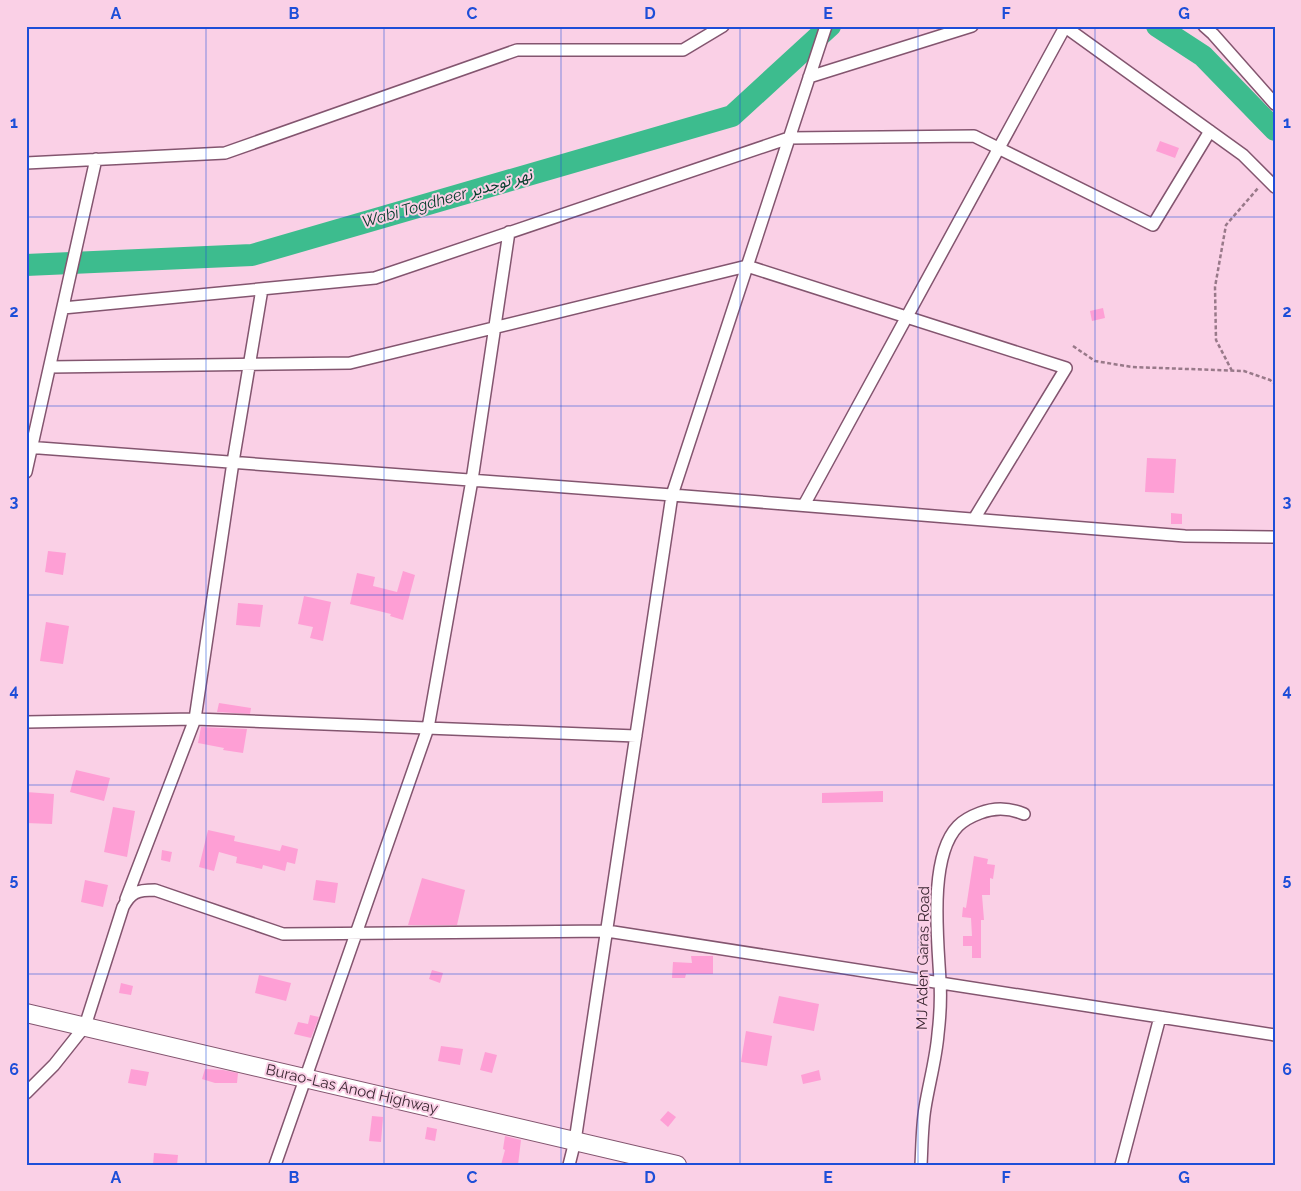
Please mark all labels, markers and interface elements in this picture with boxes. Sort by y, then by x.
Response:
text: A [111,4,122,23]
text: B [289,4,300,23]
text: C [467,4,478,23]
text: D [644,4,656,23]
text: E [823,4,833,23]
text: F [1001,4,1011,23]
text: G [1178,4,1190,23]
text: 1 [10,113,18,132]
text: 1 [1283,113,1291,132]
water label: Wabi Togdheer نهر توجدير [360,164,536,231]
text: 2 [9,302,19,321]
text: 2 [1282,302,1292,321]
text: 3 [10,492,19,511]
text: 3 [1283,492,1292,511]
text: 4 [9,681,19,700]
text: 4 [1282,681,1292,700]
text: 5 [10,870,19,889]
text: 5 [1283,870,1292,889]
street label: MJ Aden Garas Road [913,886,933,1030]
text: 6 [9,1060,19,1079]
street label: Burao-Las Anod Highway [264,1060,440,1118]
text: 6 [1282,1060,1292,1079]
text: A [111,1168,122,1187]
text: B [289,1168,300,1187]
text: C [467,1168,478,1187]
text: D [644,1168,656,1187]
text: E [823,1168,833,1187]
text: F [1001,1168,1011,1187]
text: G [1178,1168,1190,1187]

